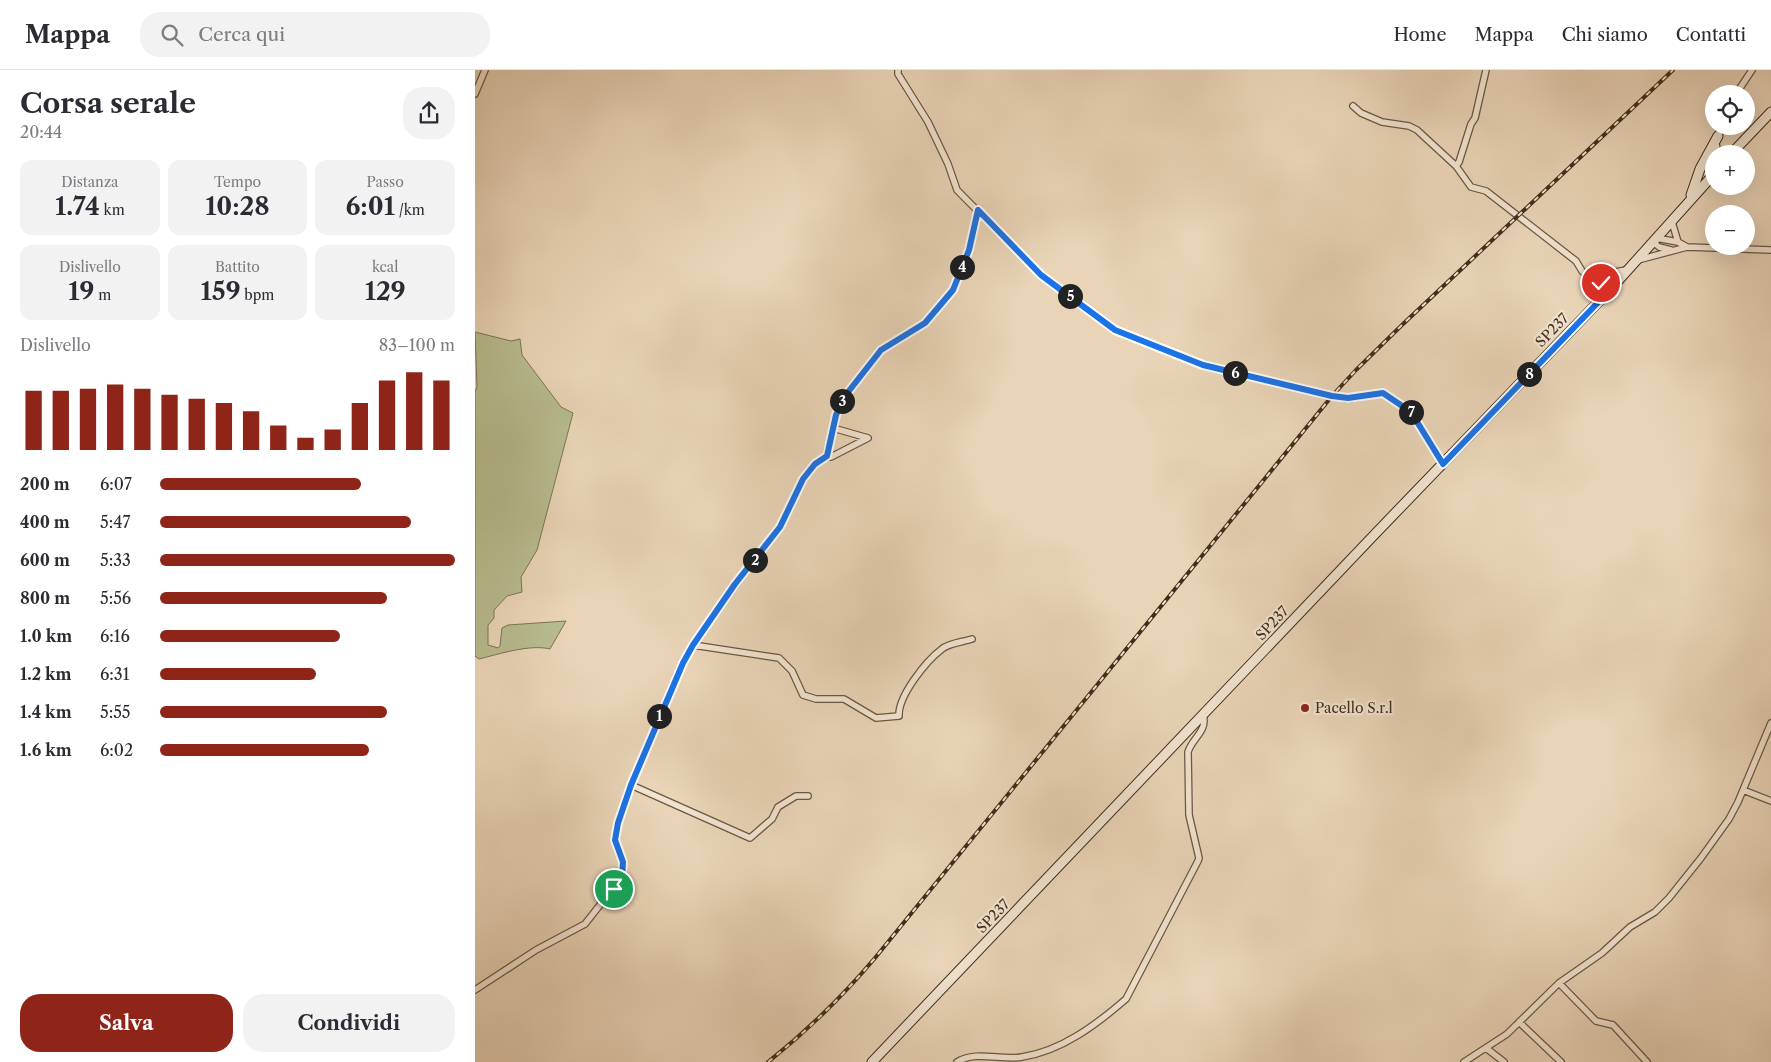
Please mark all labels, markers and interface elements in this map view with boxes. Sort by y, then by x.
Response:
search box [140,12,490,57]
text: Mappa [25,20,110,49]
icon: search [158,21,186,49]
text: Cerca qui [198,23,285,46]
text: Home [1394,24,1446,46]
text: Mappa [1474,24,1534,46]
text: Chi siamo [1562,24,1648,46]
text: Contatti [1676,24,1746,46]
map controls [1705,85,1755,255]
button: locate [1705,85,1755,135]
text: Corsa serale [20,86,196,120]
button: share [403,87,455,139]
text: 20:44 [20,122,62,142]
button: + [1705,145,1755,195]
text: Distanza [61,173,118,191]
text: Tempo [214,173,261,191]
text: Passo [367,173,404,191]
text: 1.74 [55,191,100,222]
text: 10:28 [205,191,270,222]
text: 6:01 [345,191,395,222]
text: km [100,201,125,219]
text: /km [395,201,425,219]
button: − [1705,205,1755,255]
pin: 4 [949,254,975,280]
text: Dislivello [59,258,121,276]
text: Battito [215,258,260,276]
text: kcal [372,258,398,276]
text: 4 [958,258,967,276]
pin [1580,262,1622,304]
icon: check [1587,269,1615,297]
text: 19 [68,276,95,307]
text: 159 [201,276,241,307]
text: 129 [365,276,406,307]
pin: 5 [1057,284,1083,308]
text: m [95,286,111,304]
text: bpm [241,286,274,304]
text: 5 [1067,287,1074,305]
street label: SP237 [1532,309,1573,351]
text: Dislivello [20,335,91,355]
text: 83–100 m [379,335,455,355]
pin: 6 [1223,360,1247,386]
pin: 8 [1517,362,1541,386]
text: 6 [1231,364,1240,382]
text: 8 [1525,365,1534,383]
pin: 3 [829,388,855,414]
text: 3 [839,392,846,410]
pin: 7 [1399,400,1423,424]
text: 7 [1408,403,1415,421]
text: 200 m [20,474,70,494]
text: 6:07 [100,474,132,494]
text: 400 m [20,512,70,532]
text: 5:47 [100,512,130,532]
pin: 2 [743,548,767,572]
text: 600 m [20,550,70,570]
text: 5:33 [100,550,131,570]
text: 2 [751,551,760,569]
text: 800 m [20,588,70,608]
text: 5:56 [100,588,131,608]
street label: SP237 [1252,602,1292,644]
text: 1.0 km [20,626,72,646]
text: 6:16 [100,626,130,646]
text: 1.2 km [20,664,72,684]
text: 6:31 [100,664,129,684]
place label: Pacello S.r.l [1315,699,1393,717]
text: 1.4 km [20,702,72,722]
text: 5:55 [100,702,131,722]
marker: Pacello S.r.l [1299,702,1311,714]
pin: 1 [647,704,671,728]
text: 1 [656,707,663,725]
text: 1.6 km [20,740,72,760]
text: 6:02 [100,740,133,760]
pin [593,868,635,910]
icon: arrive [600,875,628,903]
street label: SP237 [973,895,1014,937]
button: Salva [20,994,233,1052]
button: Condividi [243,994,455,1052]

